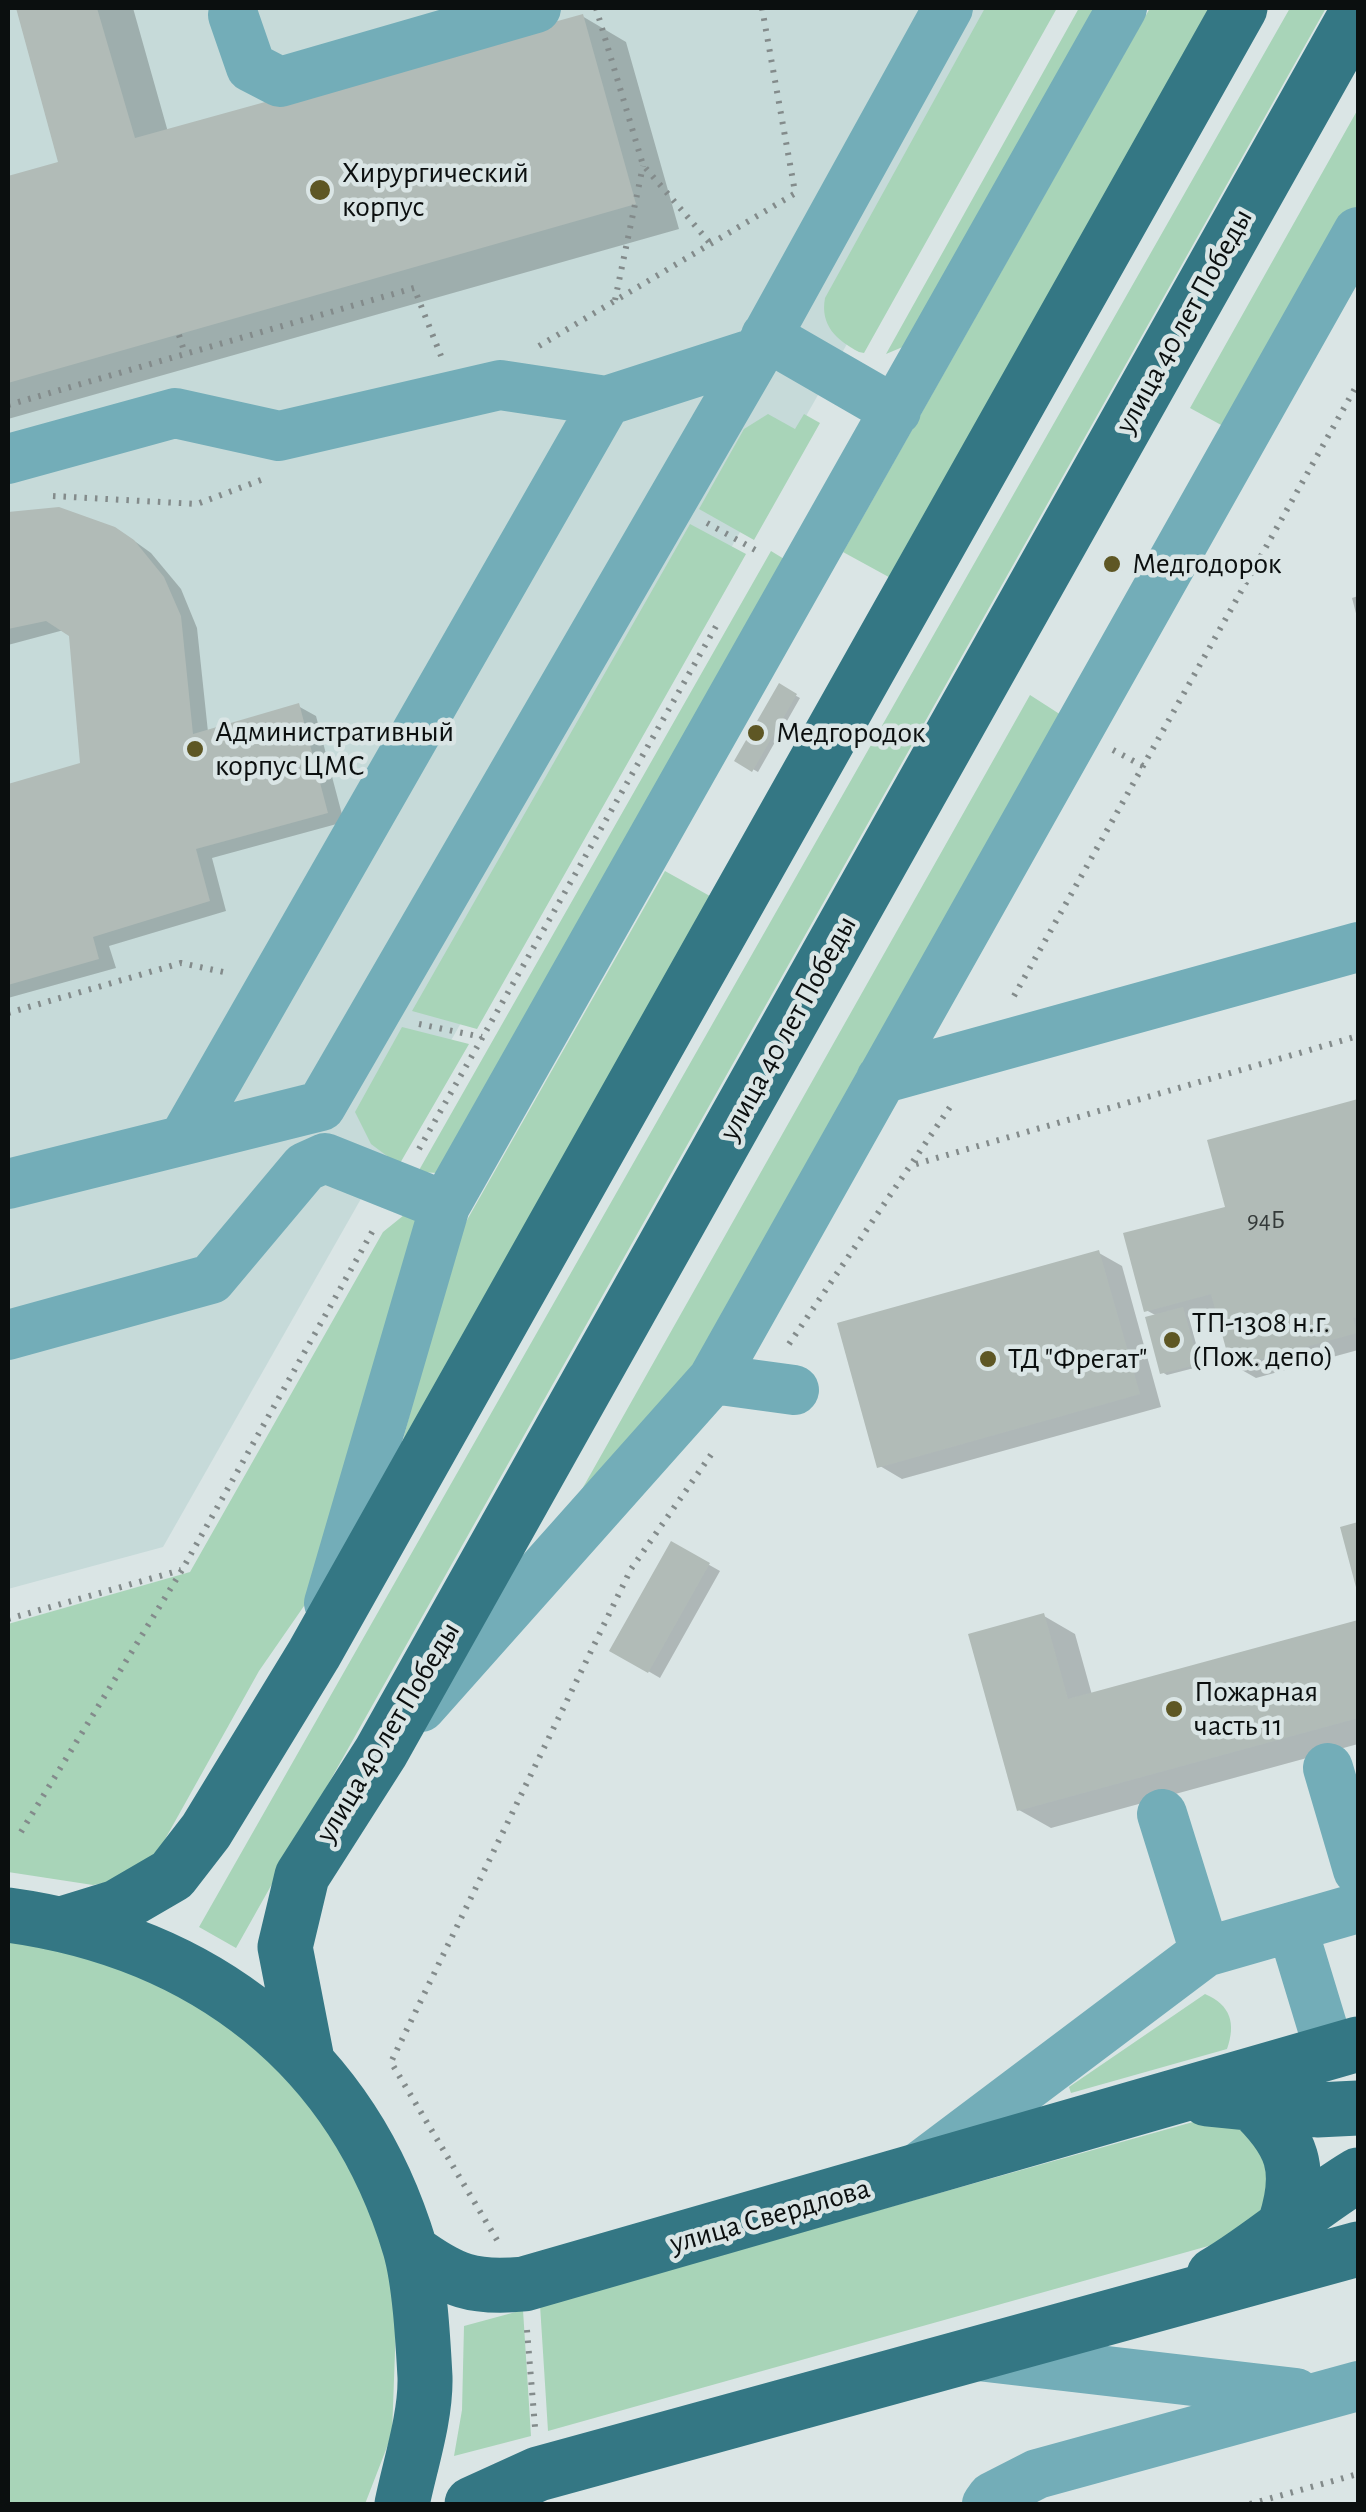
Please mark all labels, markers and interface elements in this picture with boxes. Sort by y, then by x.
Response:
place label: Хирургический корпус [342,155,529,226]
marker: Хирургический корпус [307,177,333,203]
street label: улица 40 лет Победы [1107,202,1261,440]
place label: Медгодорок [1132,546,1281,582]
marker: Медгодорок [1101,553,1123,575]
place label: Административный корпус ЦМС [215,714,454,784]
place label: Медгородок [776,715,925,751]
marker: Медгородок [745,722,767,744]
marker: Административный корпус ЦМС [184,738,206,760]
street label: улица 40 лет Победы [711,909,865,1147]
house number: 94Б [1247,1205,1285,1235]
place label: ТП-1308 н.г. (Пож. депо) [1192,1305,1333,1376]
marker: ТП-1308 н.г. (Пож. депо) [1161,1329,1183,1351]
place label: ТД "Фрегат" [1008,1341,1147,1377]
marker: ТД "Фрегат" [977,1348,999,1370]
street label: улица 40 лет Победы [308,1615,468,1849]
place label: Пожарная часть 11 [1194,1674,1318,1744]
marker: Пожарная часть 11 [1163,1698,1185,1720]
street label: улица Свердлова [666,2170,874,2262]

